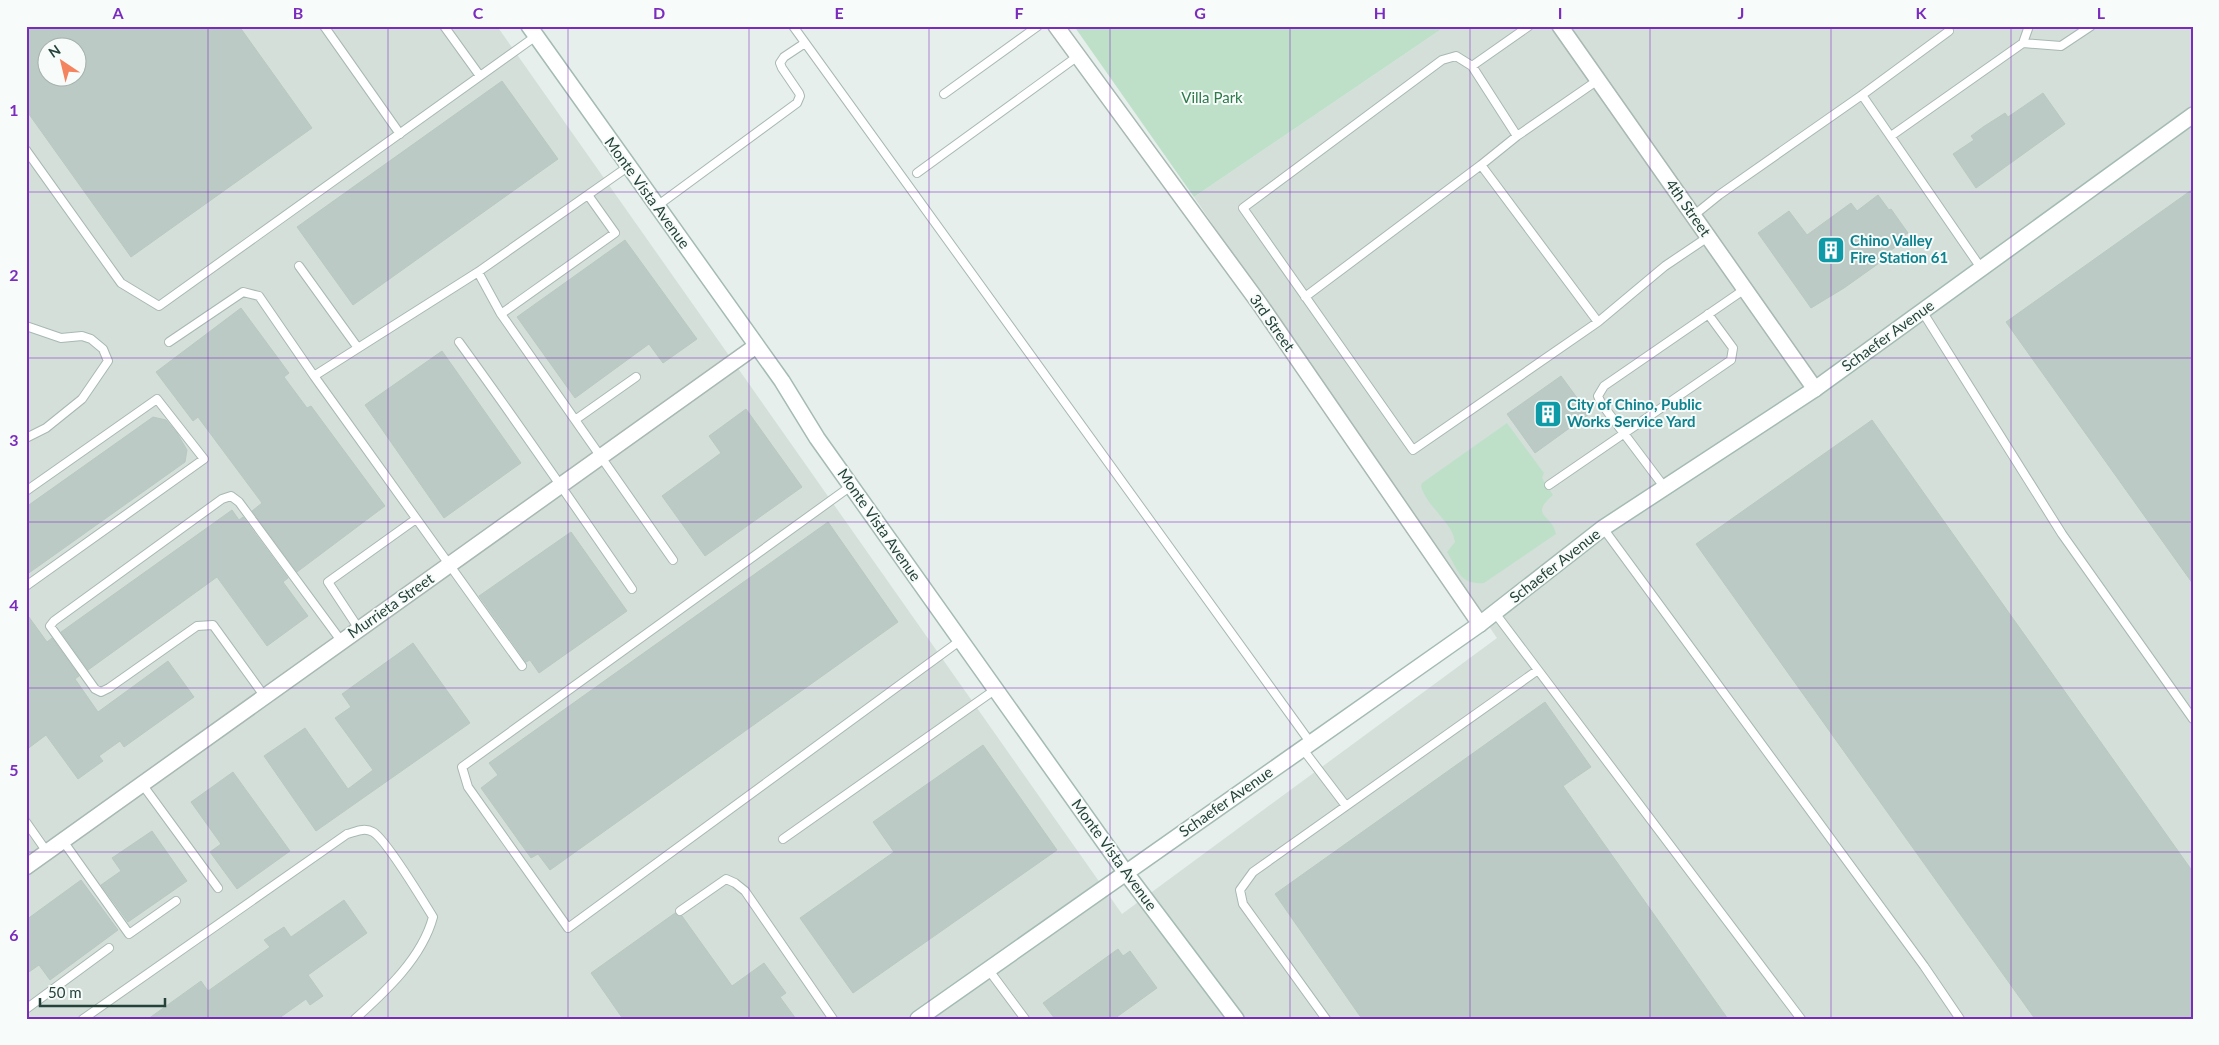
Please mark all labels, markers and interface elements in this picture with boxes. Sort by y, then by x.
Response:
text: A [111,3,124,22]
text: B [293,3,303,22]
text: C [473,3,484,22]
text: D [653,3,665,22]
text: E [834,3,844,22]
text: F [1014,3,1024,22]
text: G [1194,3,1206,22]
text: H [1374,3,1386,22]
text: I [1558,3,1562,22]
text: J [1738,3,1744,22]
text: K [1916,3,1928,22]
text: L [2097,3,2106,22]
north arrow [38,38,88,88]
text: N [45,41,64,61]
park label: Villa Park [1181,88,1243,106]
text: 1 [9,100,19,119]
street label: Monte Vista Avenue [601,133,694,252]
street label: 4th Street [1663,175,1715,240]
place label: Chino Valley Fire Station 61 [1850,231,1948,266]
building icon: Chino Valley Fire Station 61 [1816,235,1846,265]
text: 2 [9,265,19,284]
street label: 3rd Street [1247,290,1299,355]
street label: Schaefer Avenue [1838,296,1937,375]
place label: City of Chino, Public Works Service Yard [1567,395,1702,430]
building icon: City of Chino, Public Works Service Yard [1533,399,1563,429]
text: 3 [9,430,19,449]
street label: Monte Vista Avenue [834,465,925,584]
street label: Schaefer Avenue [1506,524,1603,606]
street label: Murrieta Street [344,569,437,641]
text: 4 [9,595,19,614]
text: 5 [9,760,19,779]
street label: Schaefer Avenue [1175,762,1276,840]
street label: Monte Vista Avenue [1068,795,1161,914]
text: 6 [9,925,19,944]
scale bar [40,975,165,1007]
text: 50 m [48,983,82,1001]

